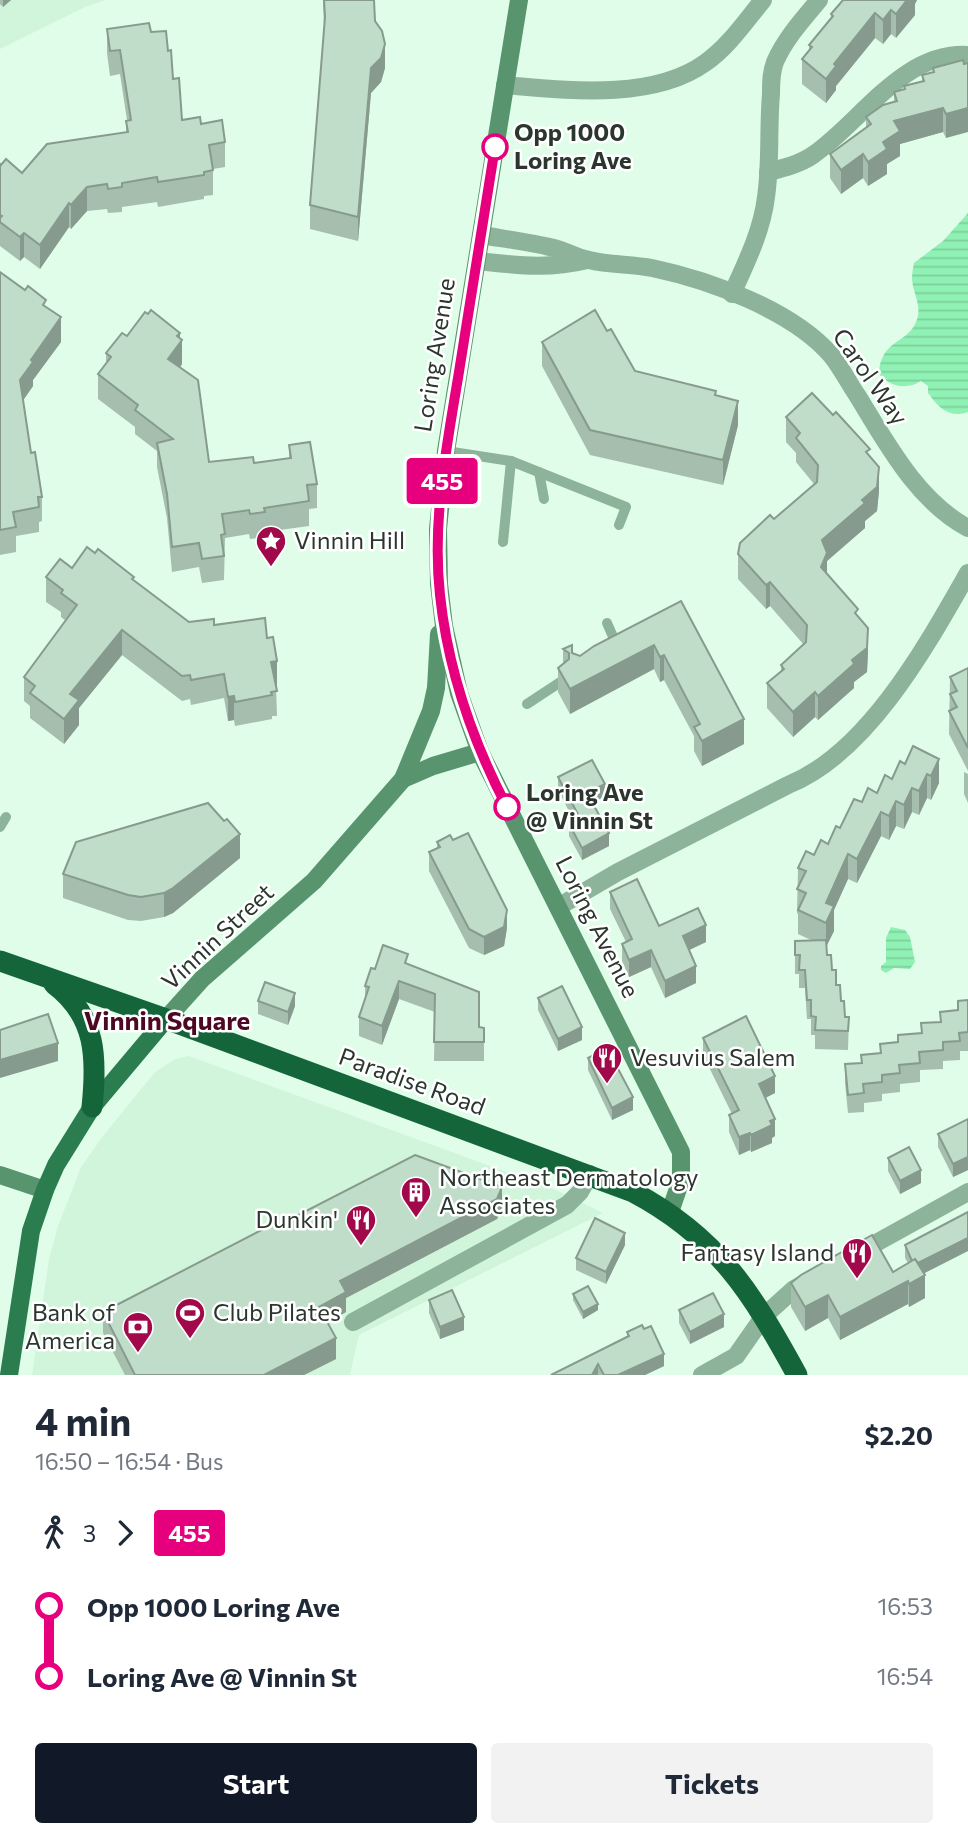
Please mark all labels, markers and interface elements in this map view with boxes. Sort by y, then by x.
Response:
place label: Opp 1000 Loring Ave [514,117,632,174]
marker: Opp 1000 Loring Ave [482,134,508,160]
street label: Loring Avenue [407,276,460,434]
street label: Carol Way [827,322,915,430]
line badge: 455 [402,458,482,504]
text: 455 [421,466,463,495]
place icon: Vinnin Hill [254,524,288,568]
place label: Vinnin Hill [294,525,405,554]
place label: Loring Ave @ Vinnin St [526,777,653,834]
marker: Loring Ave @ Vinnin St [494,794,520,820]
street label: Loring Avenue [550,851,646,1002]
street label: Vinnin Street [155,877,279,995]
district label: Vinnin Square [84,1004,250,1035]
street label: Paradise Road [335,1041,490,1121]
restaurant icon: Vesuvius Salem [590,1041,624,1085]
place label: Vesuvius Salem [630,1042,796,1071]
place label: Northeast Dermatology Associates [439,1162,698,1219]
building icon: Northeast Dermatology Associates [399,1175,433,1219]
restaurant icon: Dunkin' [344,1203,378,1247]
place label: Dunkin' [255,1204,338,1233]
restaurant icon: Fantasy Island [840,1236,874,1280]
place label: Fantasy Island [680,1237,834,1266]
sports icon: Club Pilates [173,1296,207,1340]
place label: Bank of America [25,1297,116,1354]
place label: Club Pilates [213,1297,341,1326]
bank icon: Bank of America [121,1310,155,1354]
text: 4 min [35,1397,131,1444]
text: $2.20 [864,1419,933,1450]
text: 16:50 – 16:54 · Bus [35,1447,223,1475]
icon: walk [35,1514,73,1552]
icon: forward [106,1514,144,1552]
text: 455 [168,1518,211,1547]
text: 3 [83,1519,96,1547]
text: Opp 1000 Loring Ave [87,1591,340,1622]
text: 16:53 [877,1592,933,1620]
text: Loring Ave @ Vinnin St [87,1661,357,1692]
text: 16:54 [877,1662,933,1690]
button: Start [35,1743,477,1823]
button: Tickets [491,1743,933,1823]

